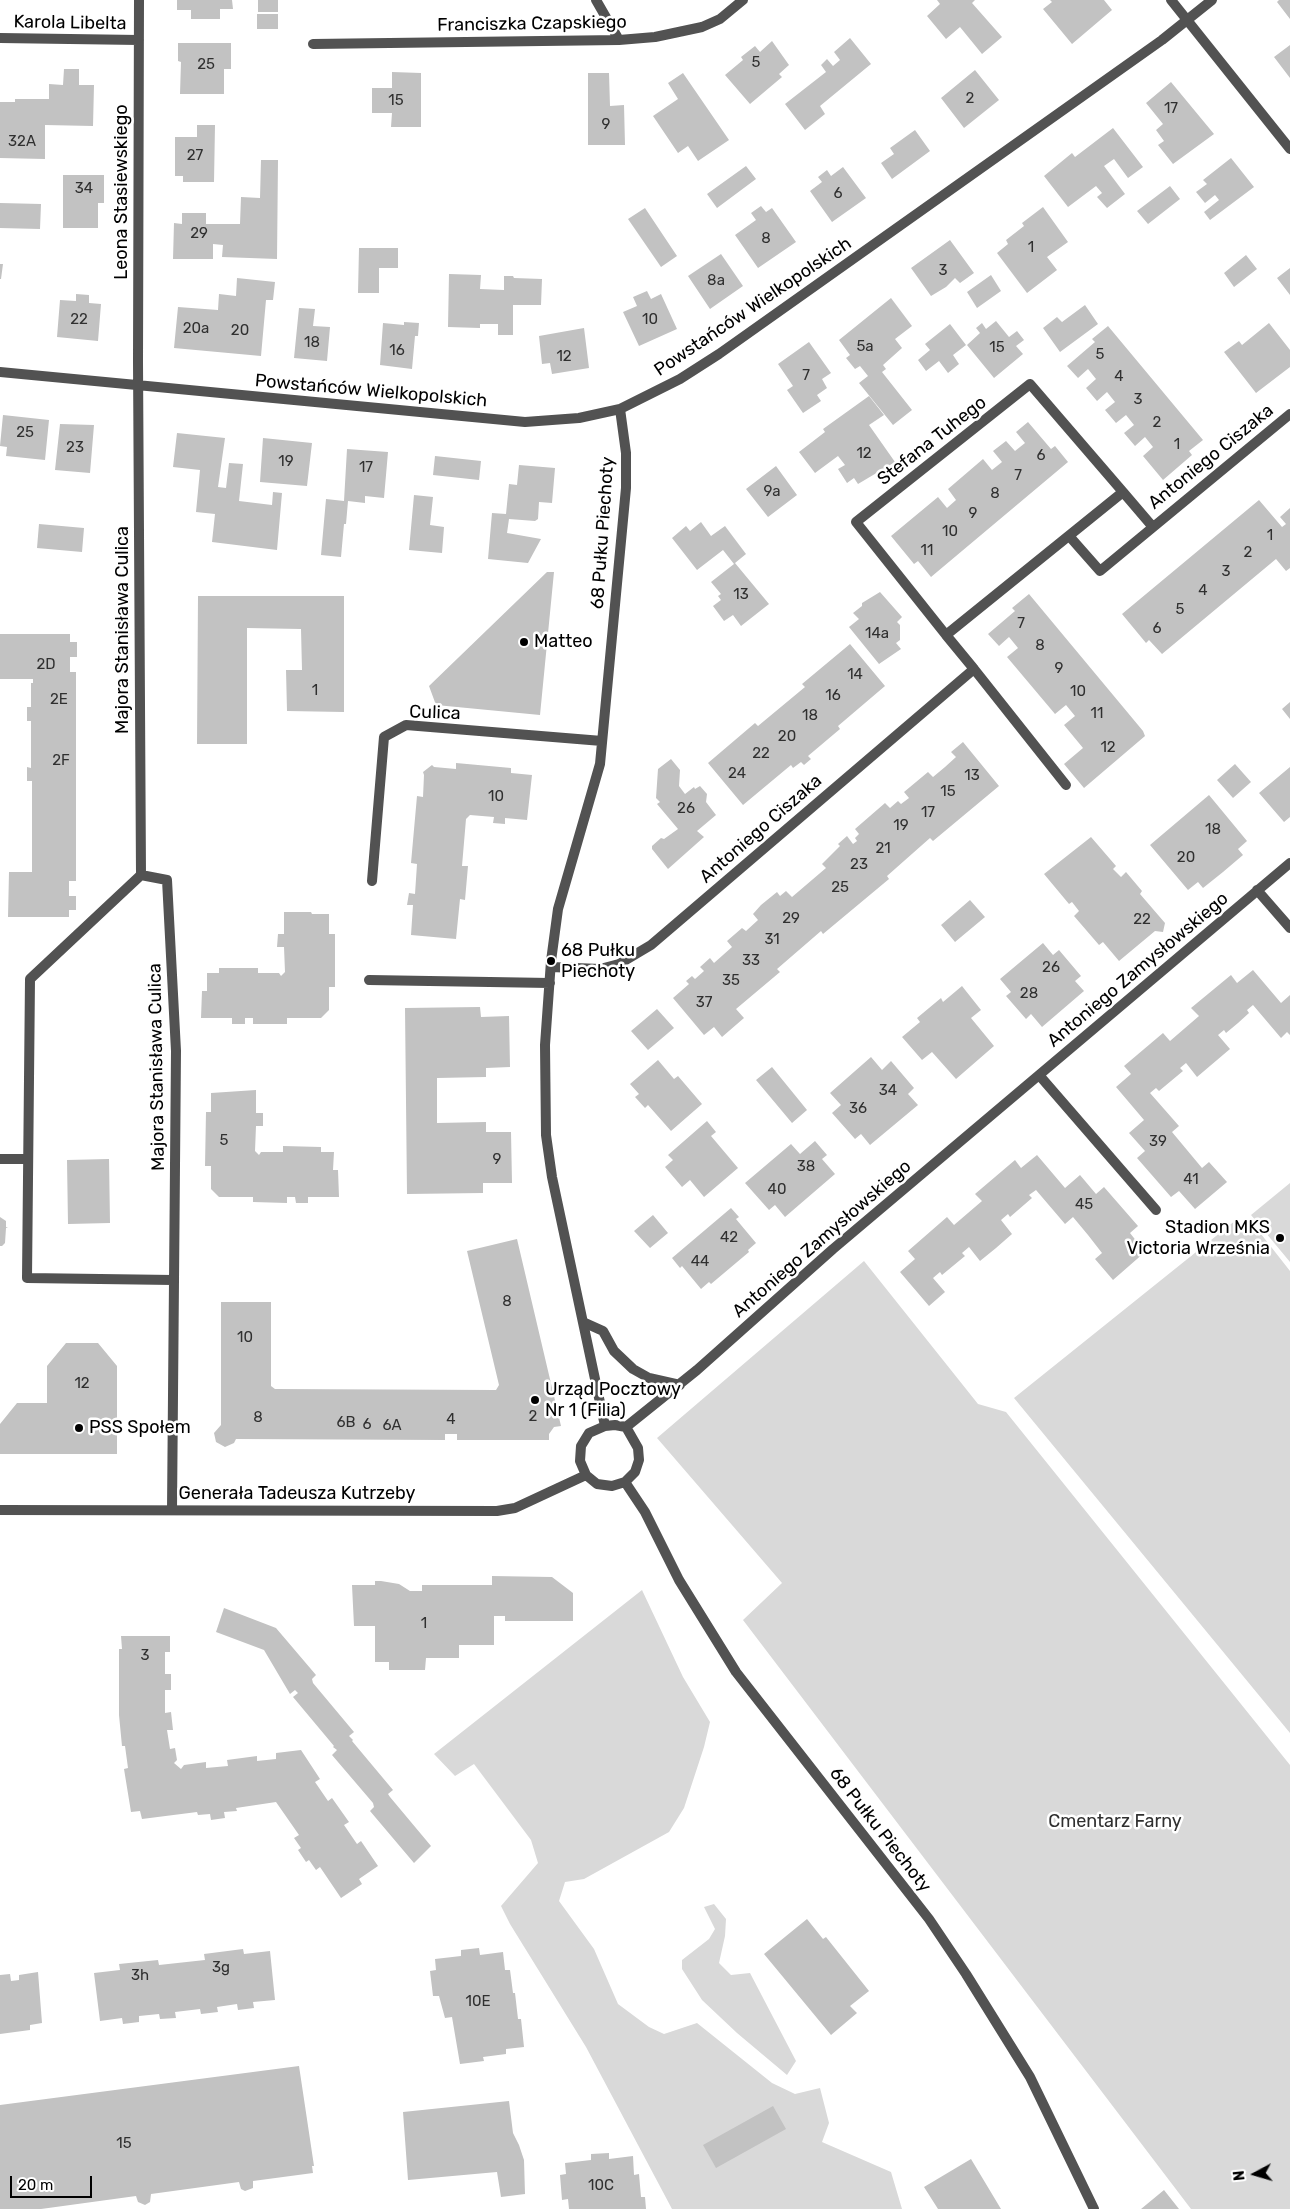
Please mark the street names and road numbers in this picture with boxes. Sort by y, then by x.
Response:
street label: Karola Libelta [13,11,127,35]
street label: Franciszka Czapskiego [437,12,627,36]
street label: Leona Stasiewskiego [111,104,133,280]
street label: Powstańców Wielkopolskich [650,233,856,381]
street label: Powstańców Wielkopolskich [254,370,488,412]
street label: Stefana Tuhego [873,392,991,490]
street label: Antoniego Ciszaka [1144,400,1278,514]
street label: 68 Pułku Piechoty [587,456,619,610]
street label: Majora Stanisława Culica [112,526,134,734]
street label: Culica [409,701,461,725]
street label: Antoniego Ciszaka [696,770,826,888]
street label: Antoniego Zamysłowskiego [1043,888,1233,1052]
street label: Majora Stanisława Culica [144,963,170,1171]
street label: Antoniego Zamysłowskiego [728,1156,916,1322]
street label: Generała Tadeusza Kutrzeby [179,1483,415,1505]
street label: 68 Pułku Piechoty [824,1763,936,1897]

